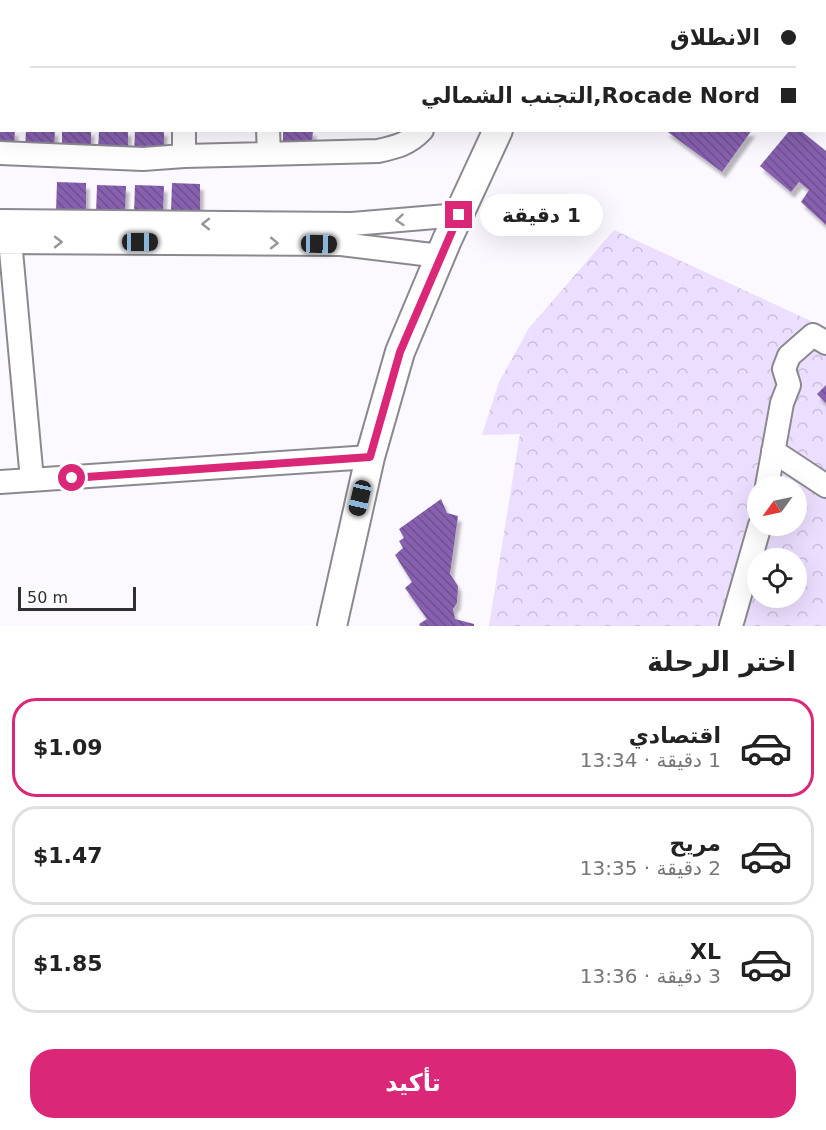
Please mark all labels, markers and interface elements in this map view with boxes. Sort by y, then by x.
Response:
text: الانطلاق [670,25,760,50]
text: Rocade Nord,التجنب الشمالي [421,83,760,108]
callout: 1 دقيقة [480,194,603,236]
route end [445,201,472,228]
text: 1 دقيقة [502,203,581,227]
one-way arrow [396,213,405,226]
one-way arrow [201,218,210,230]
car [122,233,158,251]
car [301,235,337,253]
one-way arrow [54,236,63,248]
one-way arrow [270,237,279,249]
route start [58,464,85,491]
north arrow [747,476,807,536]
map controls [747,476,807,608]
car [347,478,373,518]
button: locate [747,548,807,608]
scale bar [18,584,136,612]
text: 50 m [27,588,68,607]
text: اختر الرحلة [647,646,796,677]
icon: car [739,721,793,775]
text: اقتصادي [629,723,721,748]
text: $1.09 [33,735,103,760]
text: 1 دقيقة · 13:34 [580,748,721,772]
icon: car [739,829,793,883]
text: مريح [670,831,721,856]
text: $1.47 [33,843,103,868]
text: 2 دقيقة · 13:35 [580,856,721,880]
icon: car [739,937,793,991]
text: XL [690,939,721,964]
text: $1.85 [33,951,103,976]
text: 3 دقيقة · 13:36 [580,964,721,988]
button: تأكيد [30,1049,796,1118]

